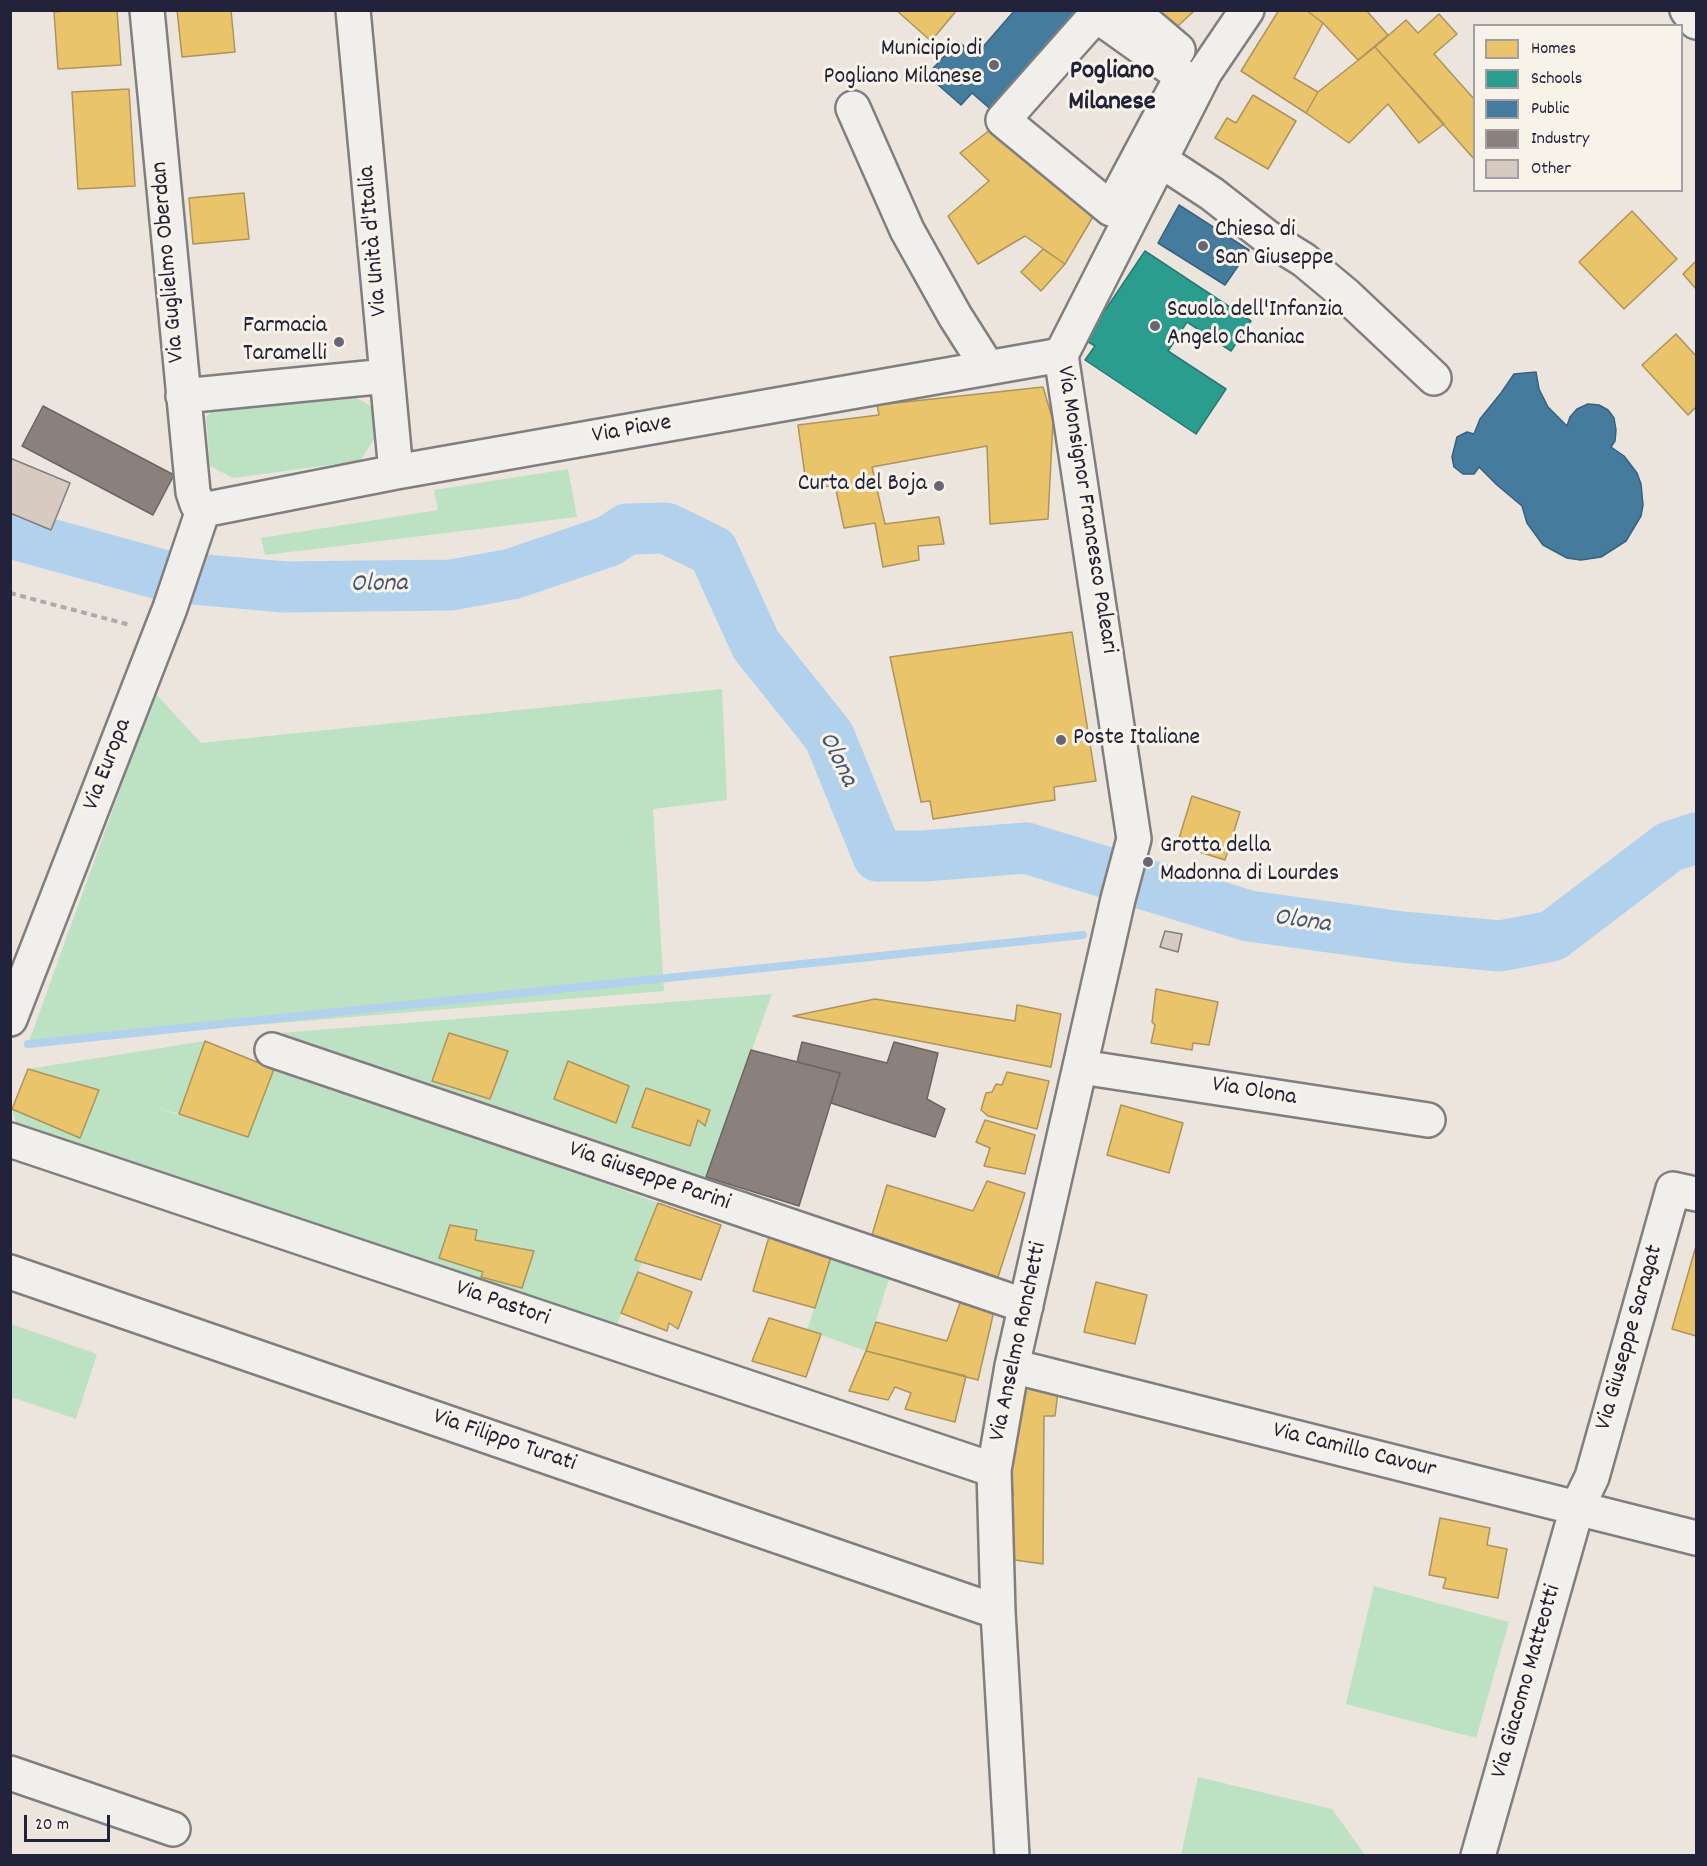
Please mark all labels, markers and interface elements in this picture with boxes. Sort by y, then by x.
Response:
legend [1473,24,1683,192]
place label: Municipio di Pogliano Milanese [824,37,982,93]
text: Homes [1531,37,1576,62]
district label: Pogliano Milanese [1068,57,1156,120]
marker: Municipio di Pogliano Milanese [987,58,1001,72]
text: Schools [1531,67,1582,92]
text: Public [1531,97,1570,122]
text: Industry [1531,127,1589,152]
text: Other [1531,157,1571,182]
street label: Via Guglielmo Oberdan [147,160,193,364]
street label: Via Unità d'Italia [354,165,396,317]
place label: Chiesa di San Giuseppe [1215,218,1334,274]
marker: Chiesa di San Giuseppe [1196,239,1210,253]
place label: Scuola dell'Infanzia Angelo Chaniac [1167,298,1343,354]
place label: Farmacia Taramelli [243,314,327,370]
marker: Scuola dell'Infanzia Angelo Chaniac [1148,319,1162,333]
marker: Farmacia Taramelli [332,335,346,349]
street label: Via Monsignor Francesco Paleari [1048,364,1122,656]
street label: Via Piave [590,410,674,452]
place label: Curta del Boja [798,472,927,500]
marker: Curta del Boja [932,479,946,493]
water label: Olona [350,570,408,602]
street label: Via Europa [78,715,140,815]
place label: Poste Italiane [1073,726,1200,754]
water label: Olona [810,728,862,792]
marker: Poste Italiane [1054,733,1068,747]
place label: Grotta della Madonna di Lourdes [1160,834,1339,890]
marker: Grotta della Madonna di Lourdes [1141,855,1155,869]
water label: Olona [1272,904,1332,942]
street label: Via Olona [1210,1072,1298,1114]
street label: Via Giuseppe Parini [564,1137,734,1219]
street label: Via Anselmo Ronchetti [985,1240,1055,1444]
street label: Via Giuseppe Saragat [1591,1242,1671,1434]
street label: Via Pastori [451,1275,553,1335]
street label: Via Filippo Turati [429,1404,579,1480]
street label: Via Camillo Cavour [1269,1418,1439,1486]
street label: Via Giacomo Matteotti [1487,1582,1569,1782]
scale bar [27,1803,112,1841]
text: 20 m [35,1813,69,1838]

